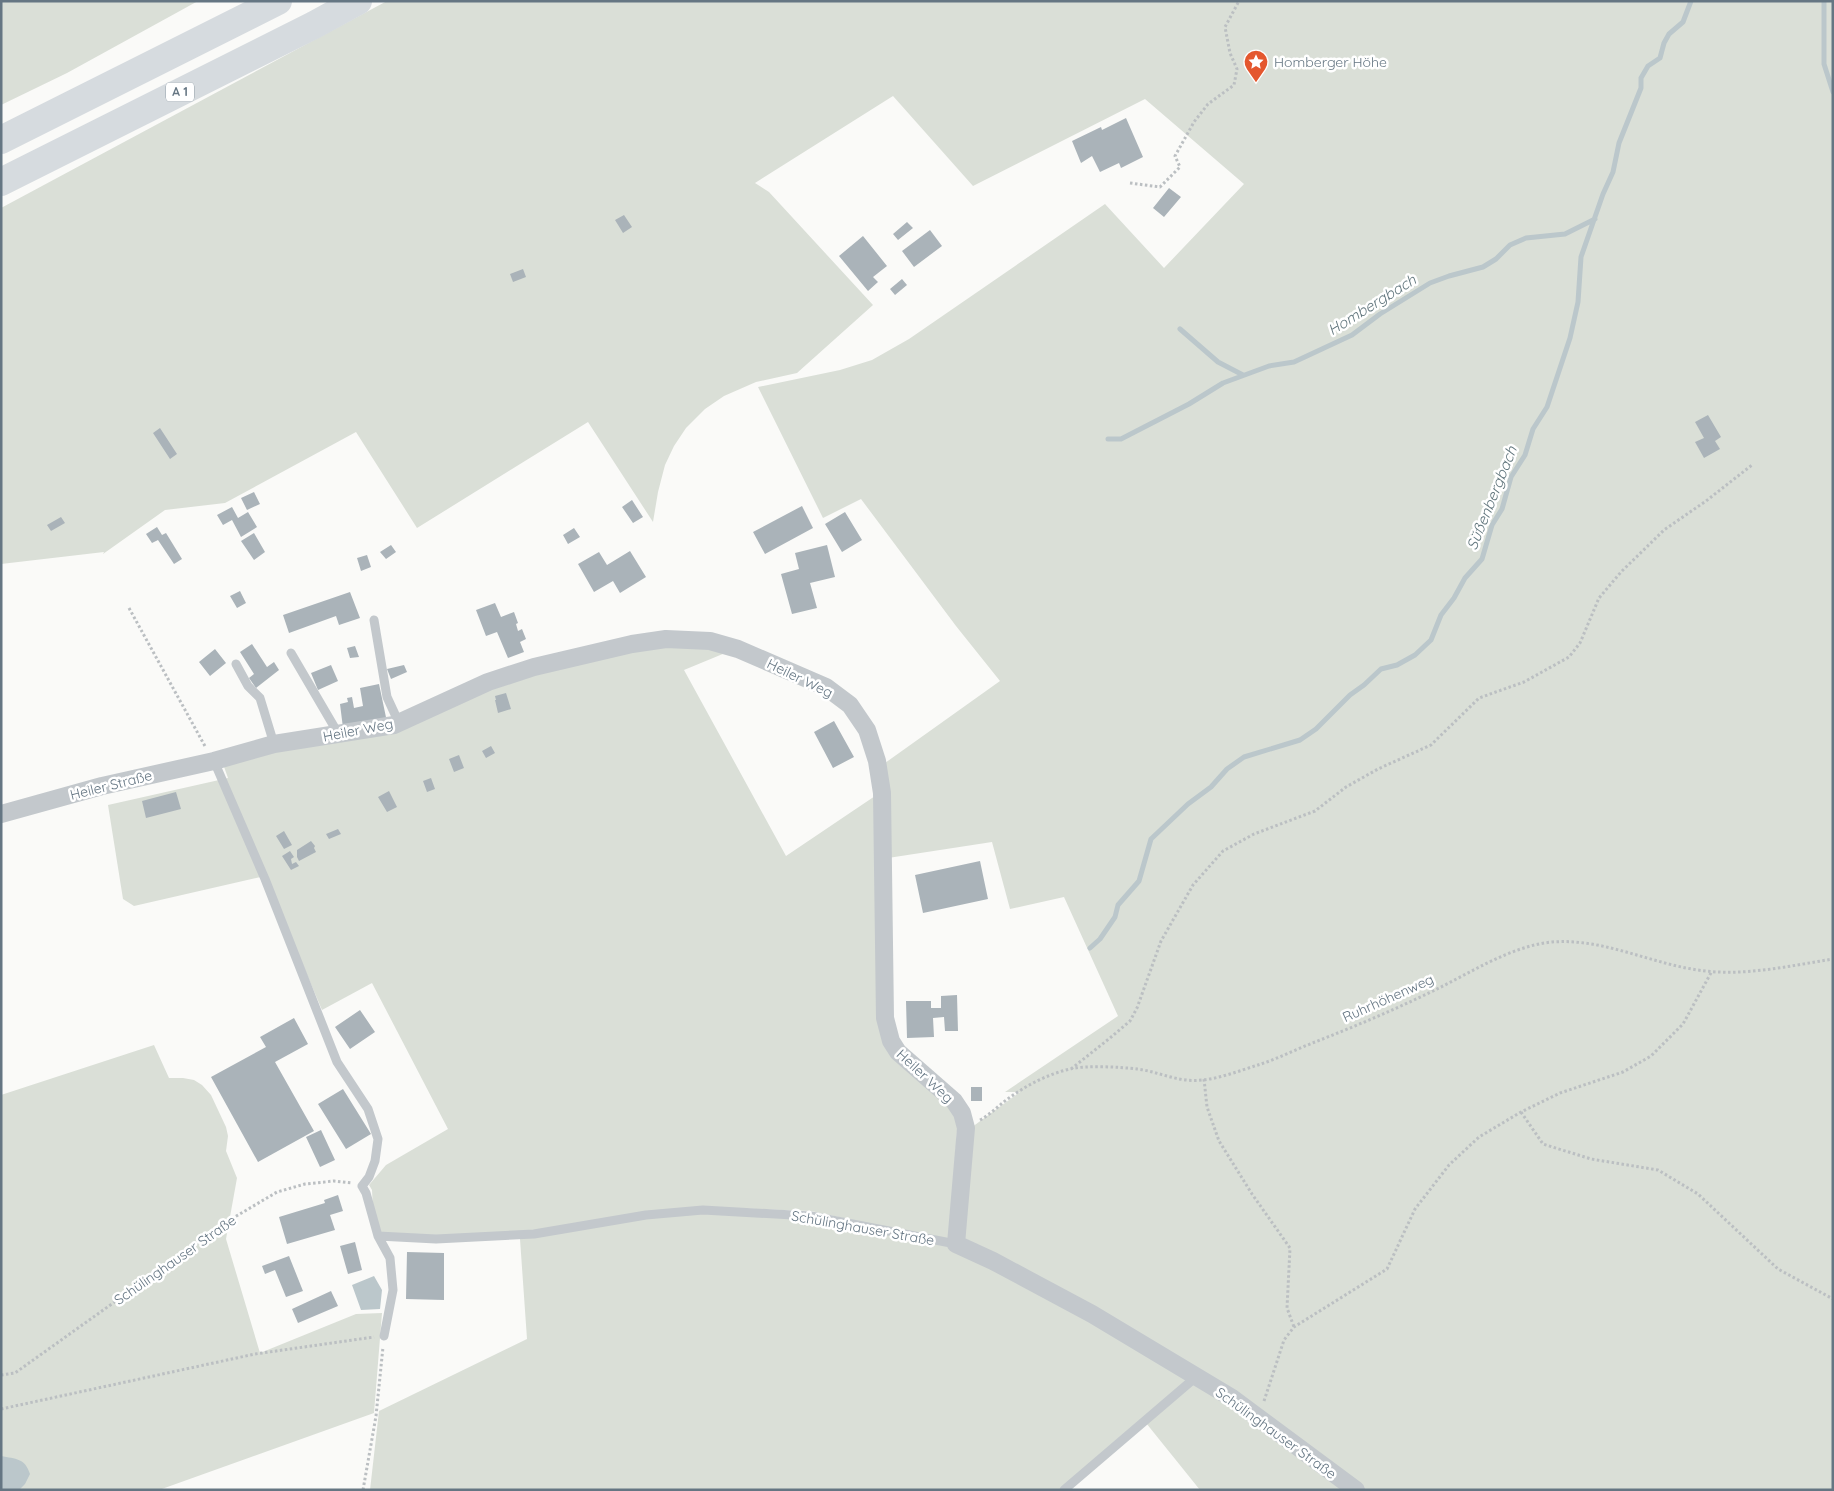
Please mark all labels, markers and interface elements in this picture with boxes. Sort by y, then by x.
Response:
place icon: Homberger Höhe [1243,49,1269,83]
place label: Homberger Höhe [1274,53,1387,71]
road number: A 1 [166,82,194,101]
water label: Hombergbach [1324,270,1420,339]
water label: Süßenbergbach [1462,443,1521,552]
street label: Heiler Weg [764,654,836,702]
street label: Heiler Weg [321,714,395,746]
street label: Heiler Straße [68,766,154,804]
street label: Ruhrhöhenweg [1340,970,1436,1026]
street label: Heiler Weg [893,1045,957,1107]
street label: Schülinghauser Straße [790,1207,936,1249]
street label: Schülinghauser Straße [111,1211,240,1309]
street label: Schülinghauser Straße [1212,1383,1340,1483]

